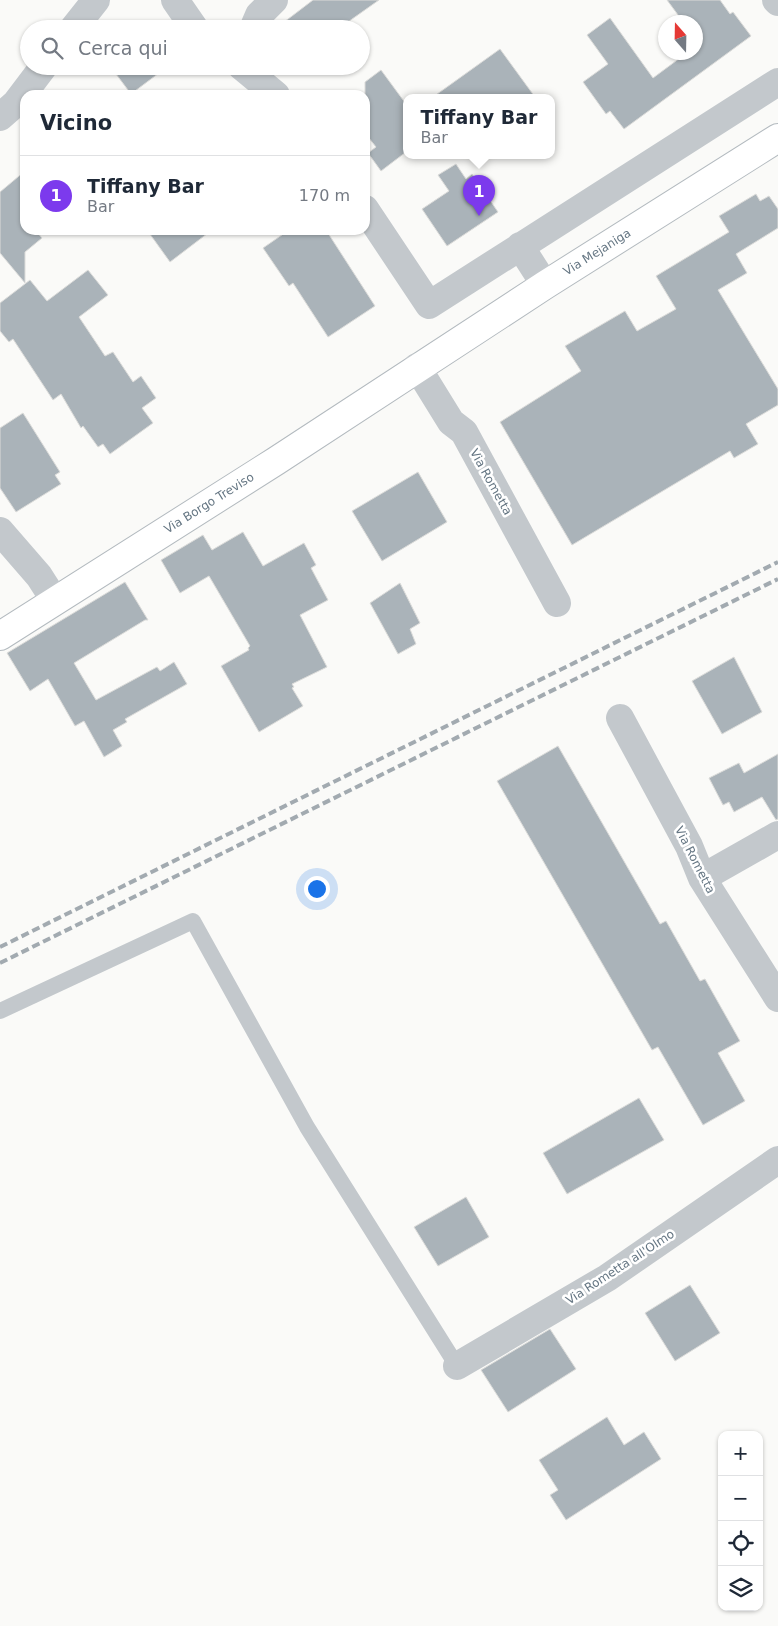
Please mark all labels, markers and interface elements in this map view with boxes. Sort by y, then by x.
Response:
north arrow [658,15,703,60]
search box [20,20,370,75]
icon: search [38,34,66,62]
text: Cerca qui [78,37,168,59]
popup [403,94,555,159]
text: Tiffany Bar [421,106,537,128]
text: Vicino [40,111,112,135]
text: Bar [421,128,448,147]
text: Tiffany Bar [87,175,204,197]
pin: 1 [463,175,495,216]
text: 1 [50,186,62,205]
text: 170 m [299,186,350,205]
text: Bar [87,197,114,216]
street label: Via Mejaniga [561,226,633,278]
street label: Via Rometta [467,446,515,518]
street label: Via Borgo Treviso [162,470,256,536]
street label: Via Rometta [672,824,718,896]
your location [304,876,330,902]
street label: Via Rometta all'Olmo [563,1227,677,1307]
map controls [718,1431,763,1611]
button: + [718,1431,763,1476]
button: − [718,1476,763,1521]
button: locate [718,1521,763,1566]
button: layers [718,1566,763,1611]

